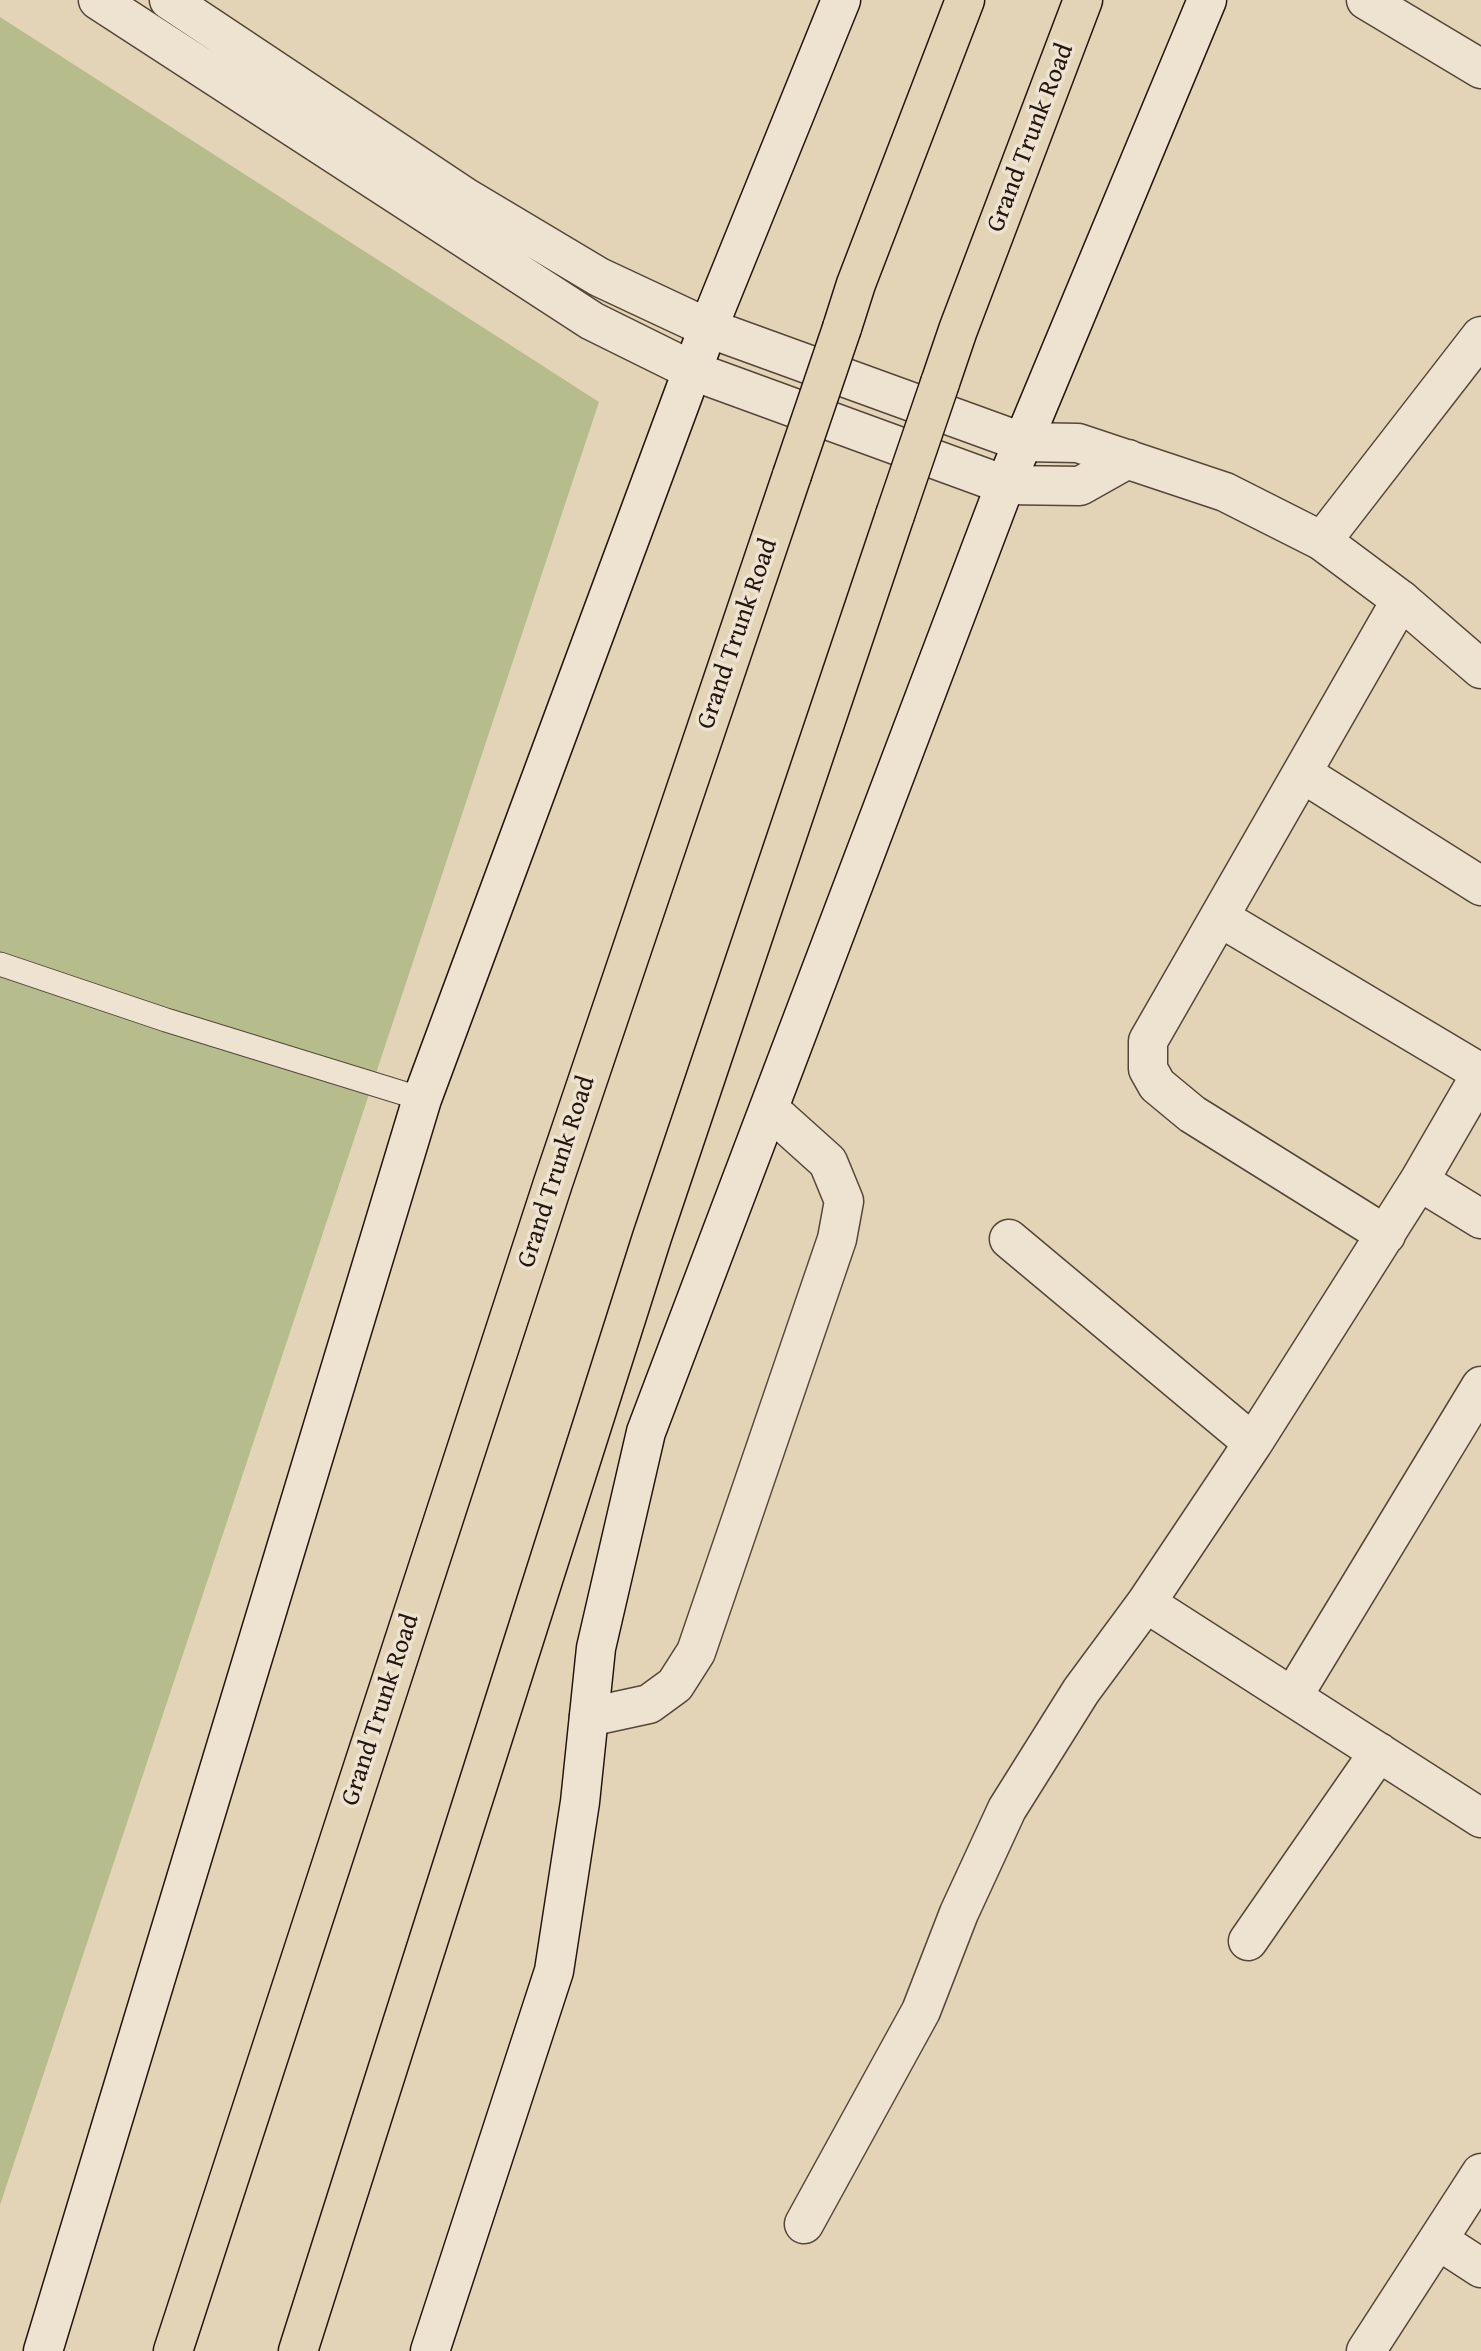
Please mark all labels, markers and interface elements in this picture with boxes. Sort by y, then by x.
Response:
street label: Grand Trunk Road [981,39,1081,237]
street label: Grand Trunk Road [691,535,785,733]
street label: Grand Trunk Road [511,1072,603,1272]
street label: Grand Trunk Road [335,1610,427,1810]

